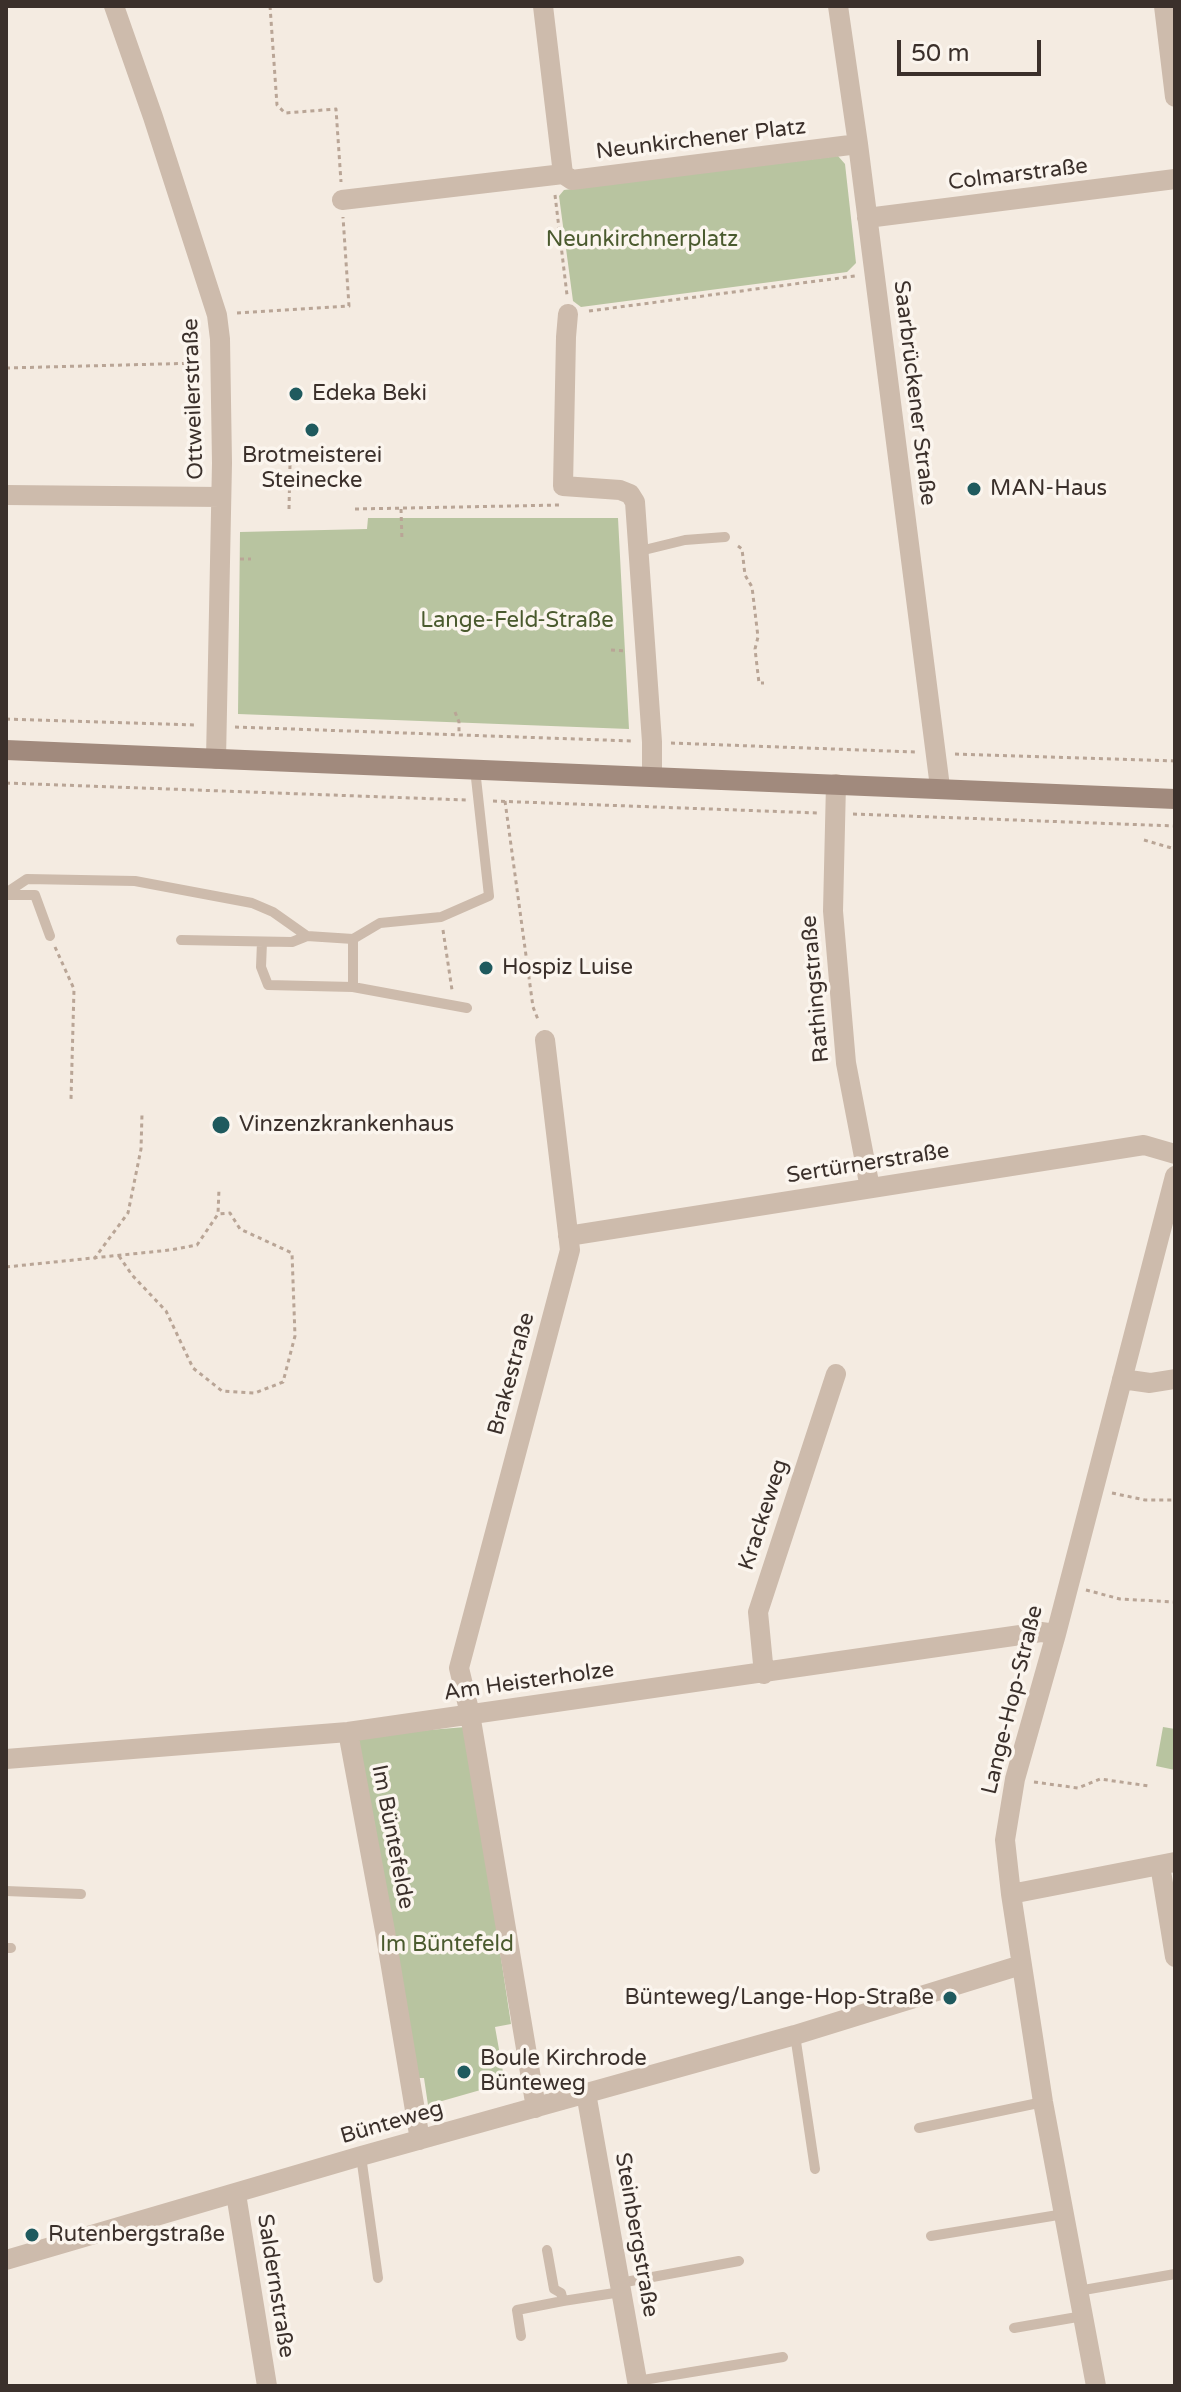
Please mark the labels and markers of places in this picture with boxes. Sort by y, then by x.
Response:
place label: Edeka Beki [312,381,427,407]
marker: Edeka Beki [287,385,305,403]
marker: Brotmeisterei Steinecke [303,421,321,439]
place label: Brotmeisterei Steinecke [242,443,382,494]
place label: MAN-Haus [990,476,1107,502]
marker: MAN-Haus [965,480,983,498]
place label: Hospiz Luise [502,955,633,981]
marker: Hospiz Luise [477,959,495,977]
place label: Vinzenzkrankenhaus [239,1112,454,1138]
marker: Vinzenzkrankenhaus [210,1114,232,1136]
place label: Bünteweg/Lange-Hop-Straße [624,1985,934,2011]
marker: Bünteweg/Lange-Hop-Straße [941,1989,959,2007]
place label: Boule Kirchrode Bünteweg [480,2046,647,2098]
marker: Boule Kirchrode Bünteweg [455,2063,473,2081]
place label: Rutenbergstraße [48,2222,225,2248]
marker: Rutenbergstraße [23,2226,41,2244]

